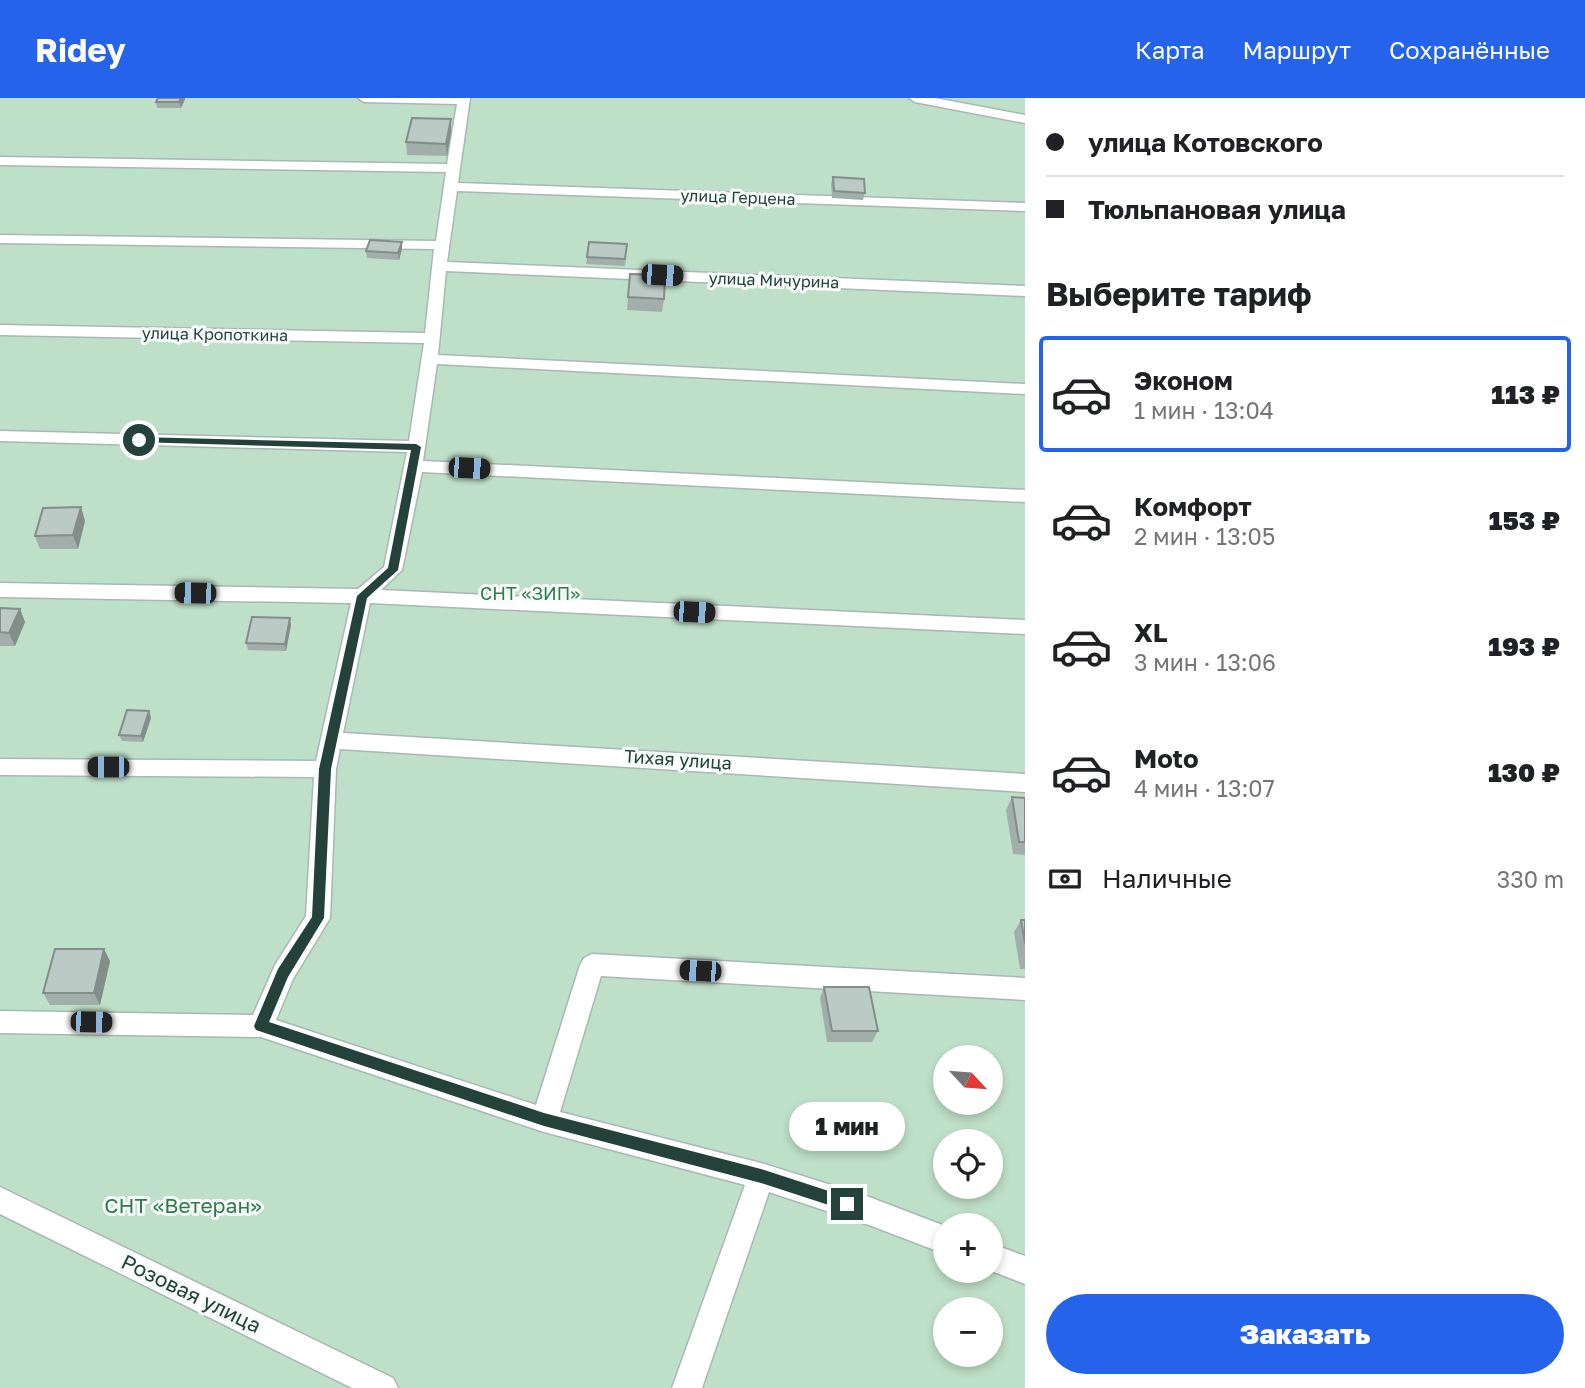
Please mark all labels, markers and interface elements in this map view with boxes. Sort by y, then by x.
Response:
text: Ridey [35,30,126,69]
text: Карта [1135,35,1205,64]
text: Маршрут [1243,35,1351,64]
text: Сохранённые [1389,35,1550,64]
text: улица Котовского [1088,127,1323,158]
street label: улица Герцена [680,185,796,209]
text: Тюльпановая улица [1088,194,1346,225]
car [641,263,684,287]
street label: улица Мичурина [708,268,840,292]
text: Выберите тариф [1046,275,1312,313]
street label: улица Кропоткина [142,323,288,345]
icon: car [1050,363,1113,426]
text: Эконом [1134,365,1233,396]
text: 113 ₽ [1491,379,1560,410]
text: 1 мин · 13:04 [1134,396,1274,424]
route start [123,424,155,456]
car [448,456,491,480]
icon: car [1050,489,1113,552]
text: Комфорт [1134,491,1252,522]
text: 153 ₽ [1489,505,1560,536]
text: 2 мин · 13:05 [1134,522,1275,550]
car [174,582,217,604]
park label: СНТ «ЗИП» [480,582,580,604]
car [673,600,716,624]
icon: car [1050,615,1113,678]
text: XL [1134,617,1168,648]
text: 193 ₽ [1488,631,1560,662]
text: 3 мин · 13:06 [1134,648,1276,676]
icon: car [1050,741,1113,804]
text: Moto [1134,743,1199,774]
street label: Тихая улица [623,744,733,774]
car [88,757,130,778]
text: 130 ₽ [1488,757,1560,788]
text: 4 мин · 13:07 [1134,774,1275,802]
icon: cash [1046,860,1084,898]
text: Наличные [1102,863,1232,894]
text: 330 m [1497,865,1564,893]
car [679,959,722,983]
car [70,1011,113,1033]
north arrow [933,1045,1003,1115]
map controls [933,1045,1003,1367]
callout: 1 мин [789,1102,905,1152]
text: 1 мин [815,1112,879,1140]
button: locate [933,1129,1003,1199]
route end [831,1188,863,1220]
park label: СНТ «Ветеран» [104,1192,262,1218]
button: + [933,1213,1003,1283]
street label: Розовая улица [117,1248,266,1338]
button: Заказать [1046,1294,1564,1374]
button: − [933,1297,1003,1367]

